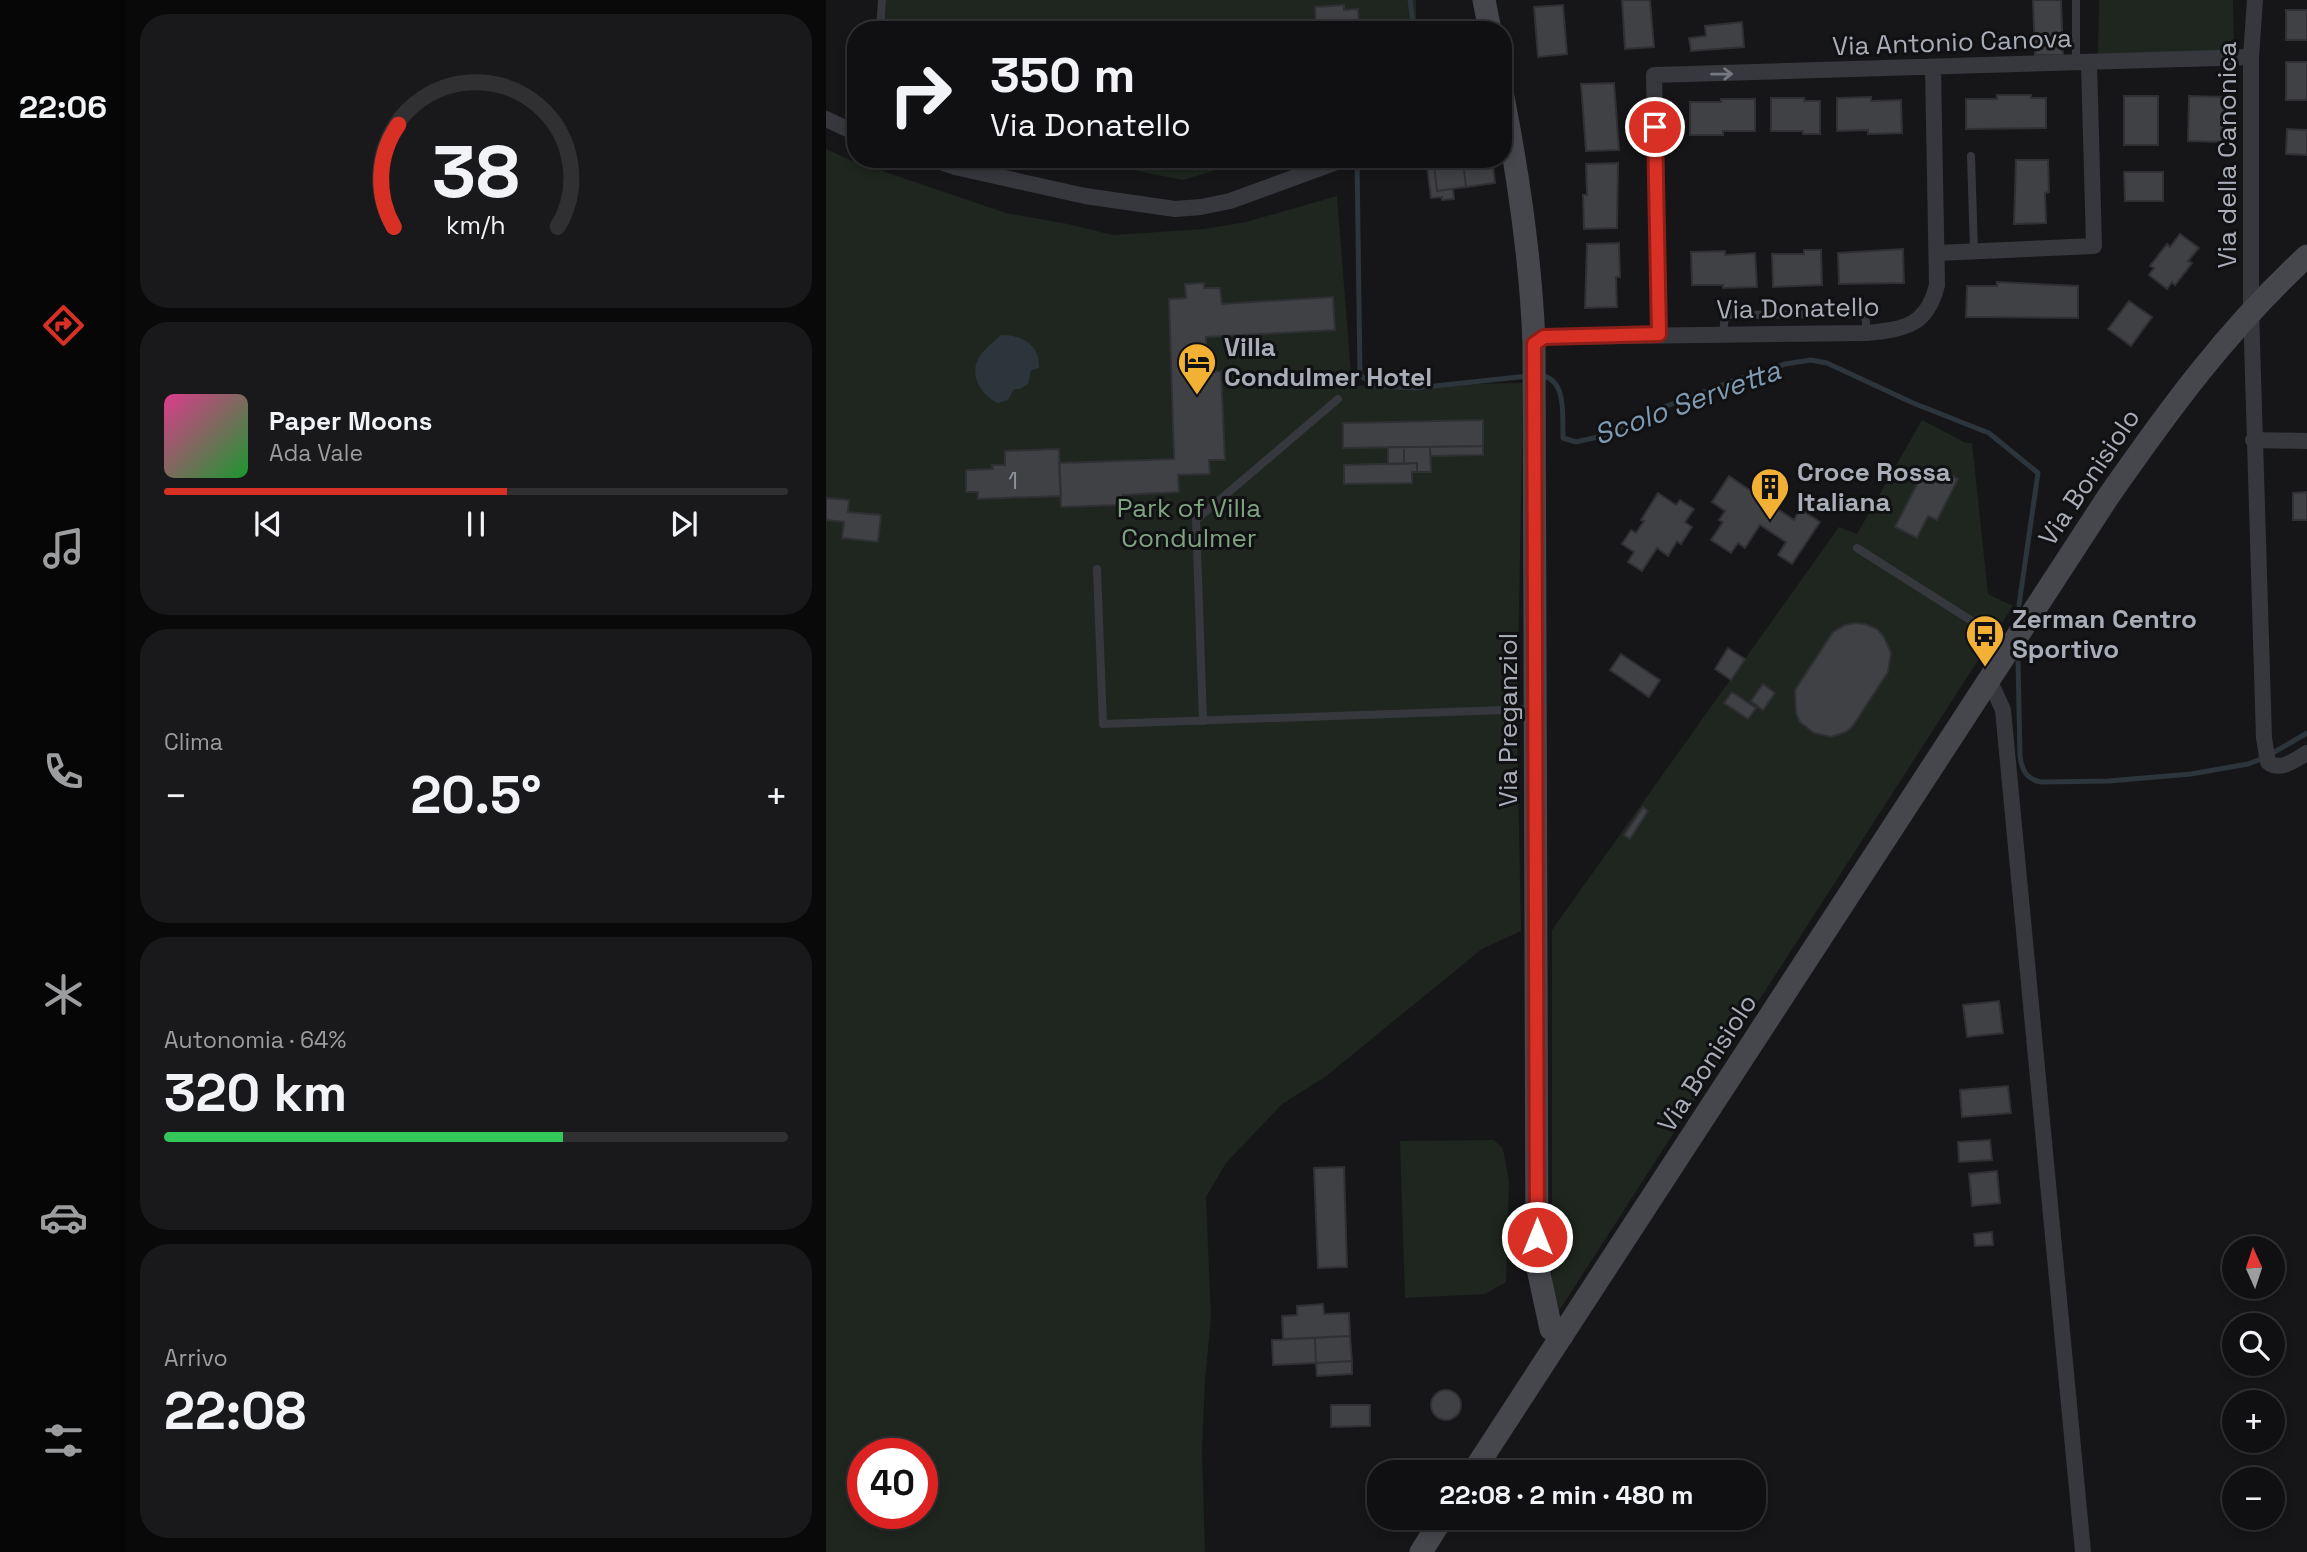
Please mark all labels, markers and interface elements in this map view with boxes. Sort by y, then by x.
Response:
street label: Via Antonio Canova [1831,21,2073,63]
street label: Via della Canonica [2210,41,2244,269]
text: 350 m [990,44,1135,106]
icon: right [875,49,966,140]
one-way arrow [1710,67,1733,80]
text: 22:06 [19,87,107,127]
pin [1625,97,1685,157]
text: Via Donatello [990,105,1191,145]
icon: arrive [1636,108,1674,146]
text: 38 [432,125,520,218]
text: km/h [446,209,506,241]
street label: Via Donatello [1716,290,1880,326]
icon: directions [39,301,88,350]
place label: Villa Condulmer Hotel [1224,330,1432,394]
hotel icon: Villa Condulmer Hotel [1176,341,1218,396]
water label: Scolo Servetta [1589,351,1786,452]
street label: Via Bonisiolo [2031,402,2147,552]
text: Paper Moons [269,404,432,438]
text: Ada Vale [269,438,363,468]
place label: Croce Rossa Italiana [1797,455,1951,519]
house number: 1 [1008,466,1018,496]
building icon: Croce Rossa Italiana [1749,466,1791,521]
park label: Park of Villa Condulmer [1117,491,1261,555]
icon: previous [249,505,287,543]
icon: pause [457,505,495,543]
icon: next [665,505,703,543]
icon: music [39,524,88,573]
place label: Zerman Centro Sportivo [2012,602,2197,666]
bus stop icon: Zerman Centro Sportivo [1964,613,2006,668]
street label: Via Preganziol [1491,633,1525,807]
text: Clima [164,727,223,757]
icon: phone [39,747,88,796]
text: 20.5° [410,762,542,828]
text: − [164,772,188,820]
text: + [764,772,788,820]
icon: climate [39,970,88,1019]
street label: Via Bonisiolo [1650,987,1764,1139]
text: Autonomia · 64% [164,1025,346,1055]
text: 320 km [164,1060,347,1126]
icon: car [39,1193,88,1242]
position arrow [1500,1200,1574,1274]
north arrow [2222,1236,2286,1298]
map controls [2222,1236,2285,1530]
button: search [2222,1313,2285,1376]
text: Arrivo [164,1343,228,1373]
text: 22:08 [164,1378,306,1444]
button: + [2222,1390,2285,1453]
icon: filters [39,1416,88,1465]
speed limit sign: 40 [847,1438,938,1529]
button: − [2222,1467,2285,1530]
text: 22:08 · 2 min · 480 m [1440,1478,1693,1512]

